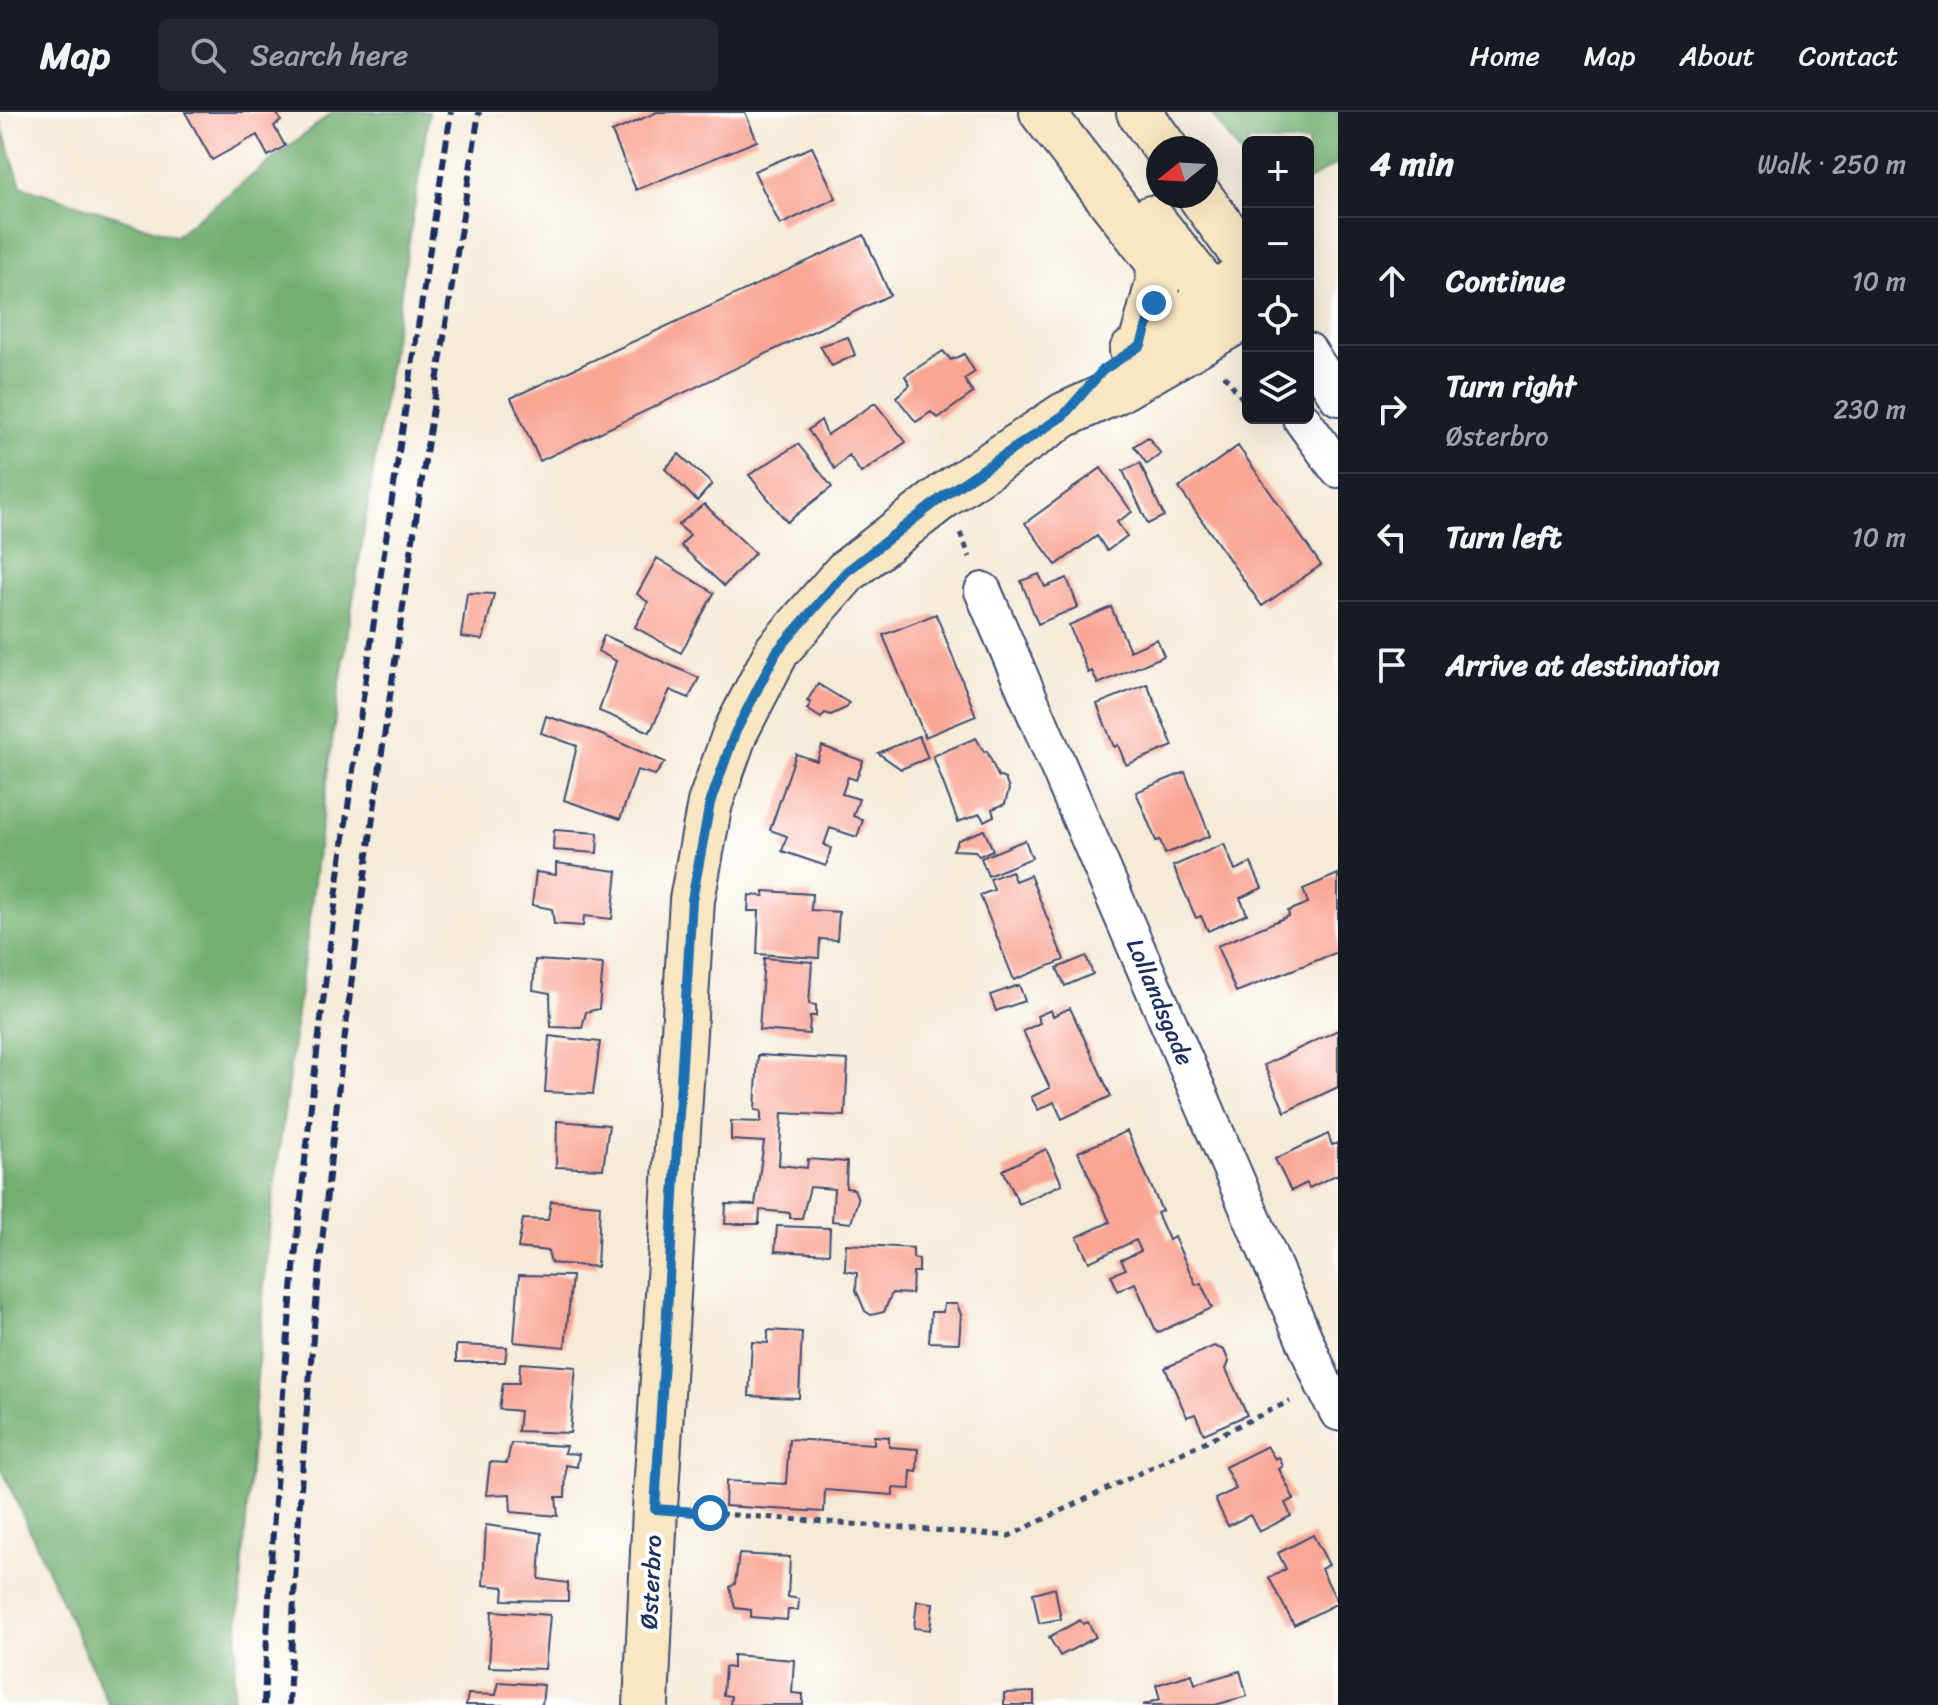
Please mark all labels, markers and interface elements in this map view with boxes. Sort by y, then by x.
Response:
search box [158,19,718,91]
text: Map [40,22,110,89]
text: Search here [250,28,408,82]
text: Home [1470,31,1540,80]
text: Map [1584,31,1635,80]
text: About [1679,31,1755,80]
text: Contact [1799,31,1898,80]
icon: search [186,33,230,77]
text: 4 min [1370,134,1454,194]
north arrow [1146,136,1218,208]
map controls [1242,136,1314,424]
button: + [1242,136,1314,208]
text: Walk · 250 m [1757,141,1906,187]
button: − [1242,208,1314,280]
text: Continue [1446,254,1565,308]
text: 10 m [1852,258,1906,304]
icon: ahead [1370,259,1414,303]
button: locate [1242,280,1314,352]
route end [1136,285,1172,321]
button: layers [1242,352,1314,424]
text: Turn right [1446,359,1576,413]
text: 230 m [1834,386,1906,432]
icon: right [1370,387,1414,431]
text: Østerbro [1446,413,1548,459]
text: Turn left [1446,510,1562,564]
text: 10 m [1852,514,1906,560]
icon: left [1370,515,1414,559]
text: Arrive at destination [1446,638,1720,692]
icon: arrive [1370,643,1414,687]
street label: Lollandsgade [1114,932,1206,1072]
route start [692,1495,728,1531]
street label: Østerbro [628,1534,674,1630]

